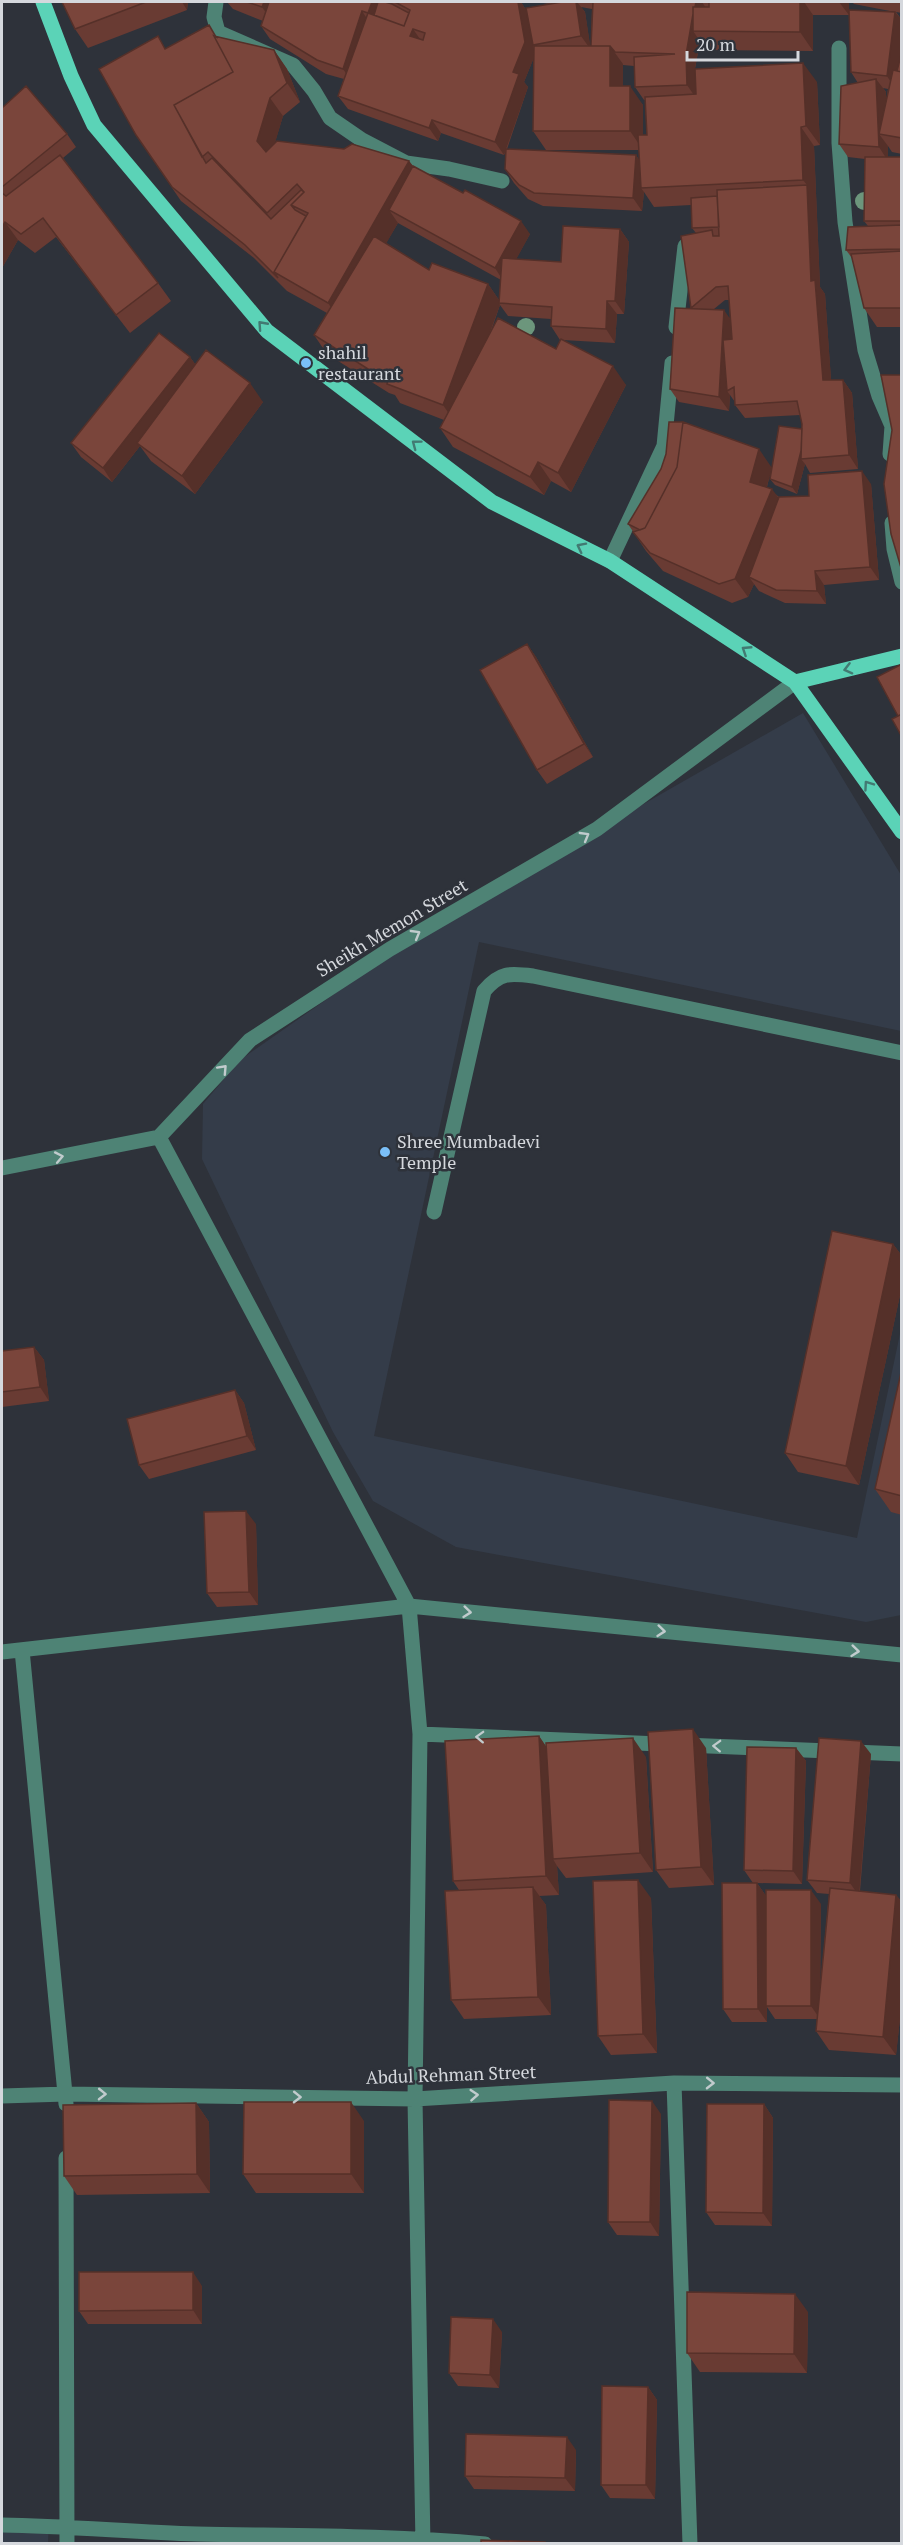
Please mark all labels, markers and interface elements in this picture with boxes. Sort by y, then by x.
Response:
scale bar [687,24,798,62]
text: 20 m [696,32,736,56]
one-way arrow [258,321,269,332]
place label: shahil restaurant [318,340,402,385]
marker: shahil restaurant [299,356,313,370]
one-way arrow [412,440,423,451]
one-way arrow [576,542,587,554]
one-way arrow [742,646,753,657]
one-way arrow [844,661,854,674]
one-way arrow [864,780,875,791]
one-way arrow [579,831,589,843]
street label: Sheikh Memon Street [312,872,472,982]
one-way arrow [410,929,420,941]
one-way arrow [216,1066,227,1076]
place label: Shree Mumbadevi Temple [397,1129,540,1174]
marker: Shree Mumbadevi Temple [378,1145,392,1159]
one-way arrow [54,1151,64,1164]
one-way arrow [463,1605,472,1618]
one-way arrow [657,1624,666,1637]
one-way arrow [851,1644,860,1657]
one-way arrow [476,1730,485,1743]
one-way arrow [713,1740,722,1753]
street label: Abdul Rehman Street [365,2059,537,2089]
one-way arrow [706,2077,715,2089]
one-way arrow [97,2088,106,2100]
one-way arrow [469,2089,478,2102]
one-way arrow [292,2091,301,2103]

